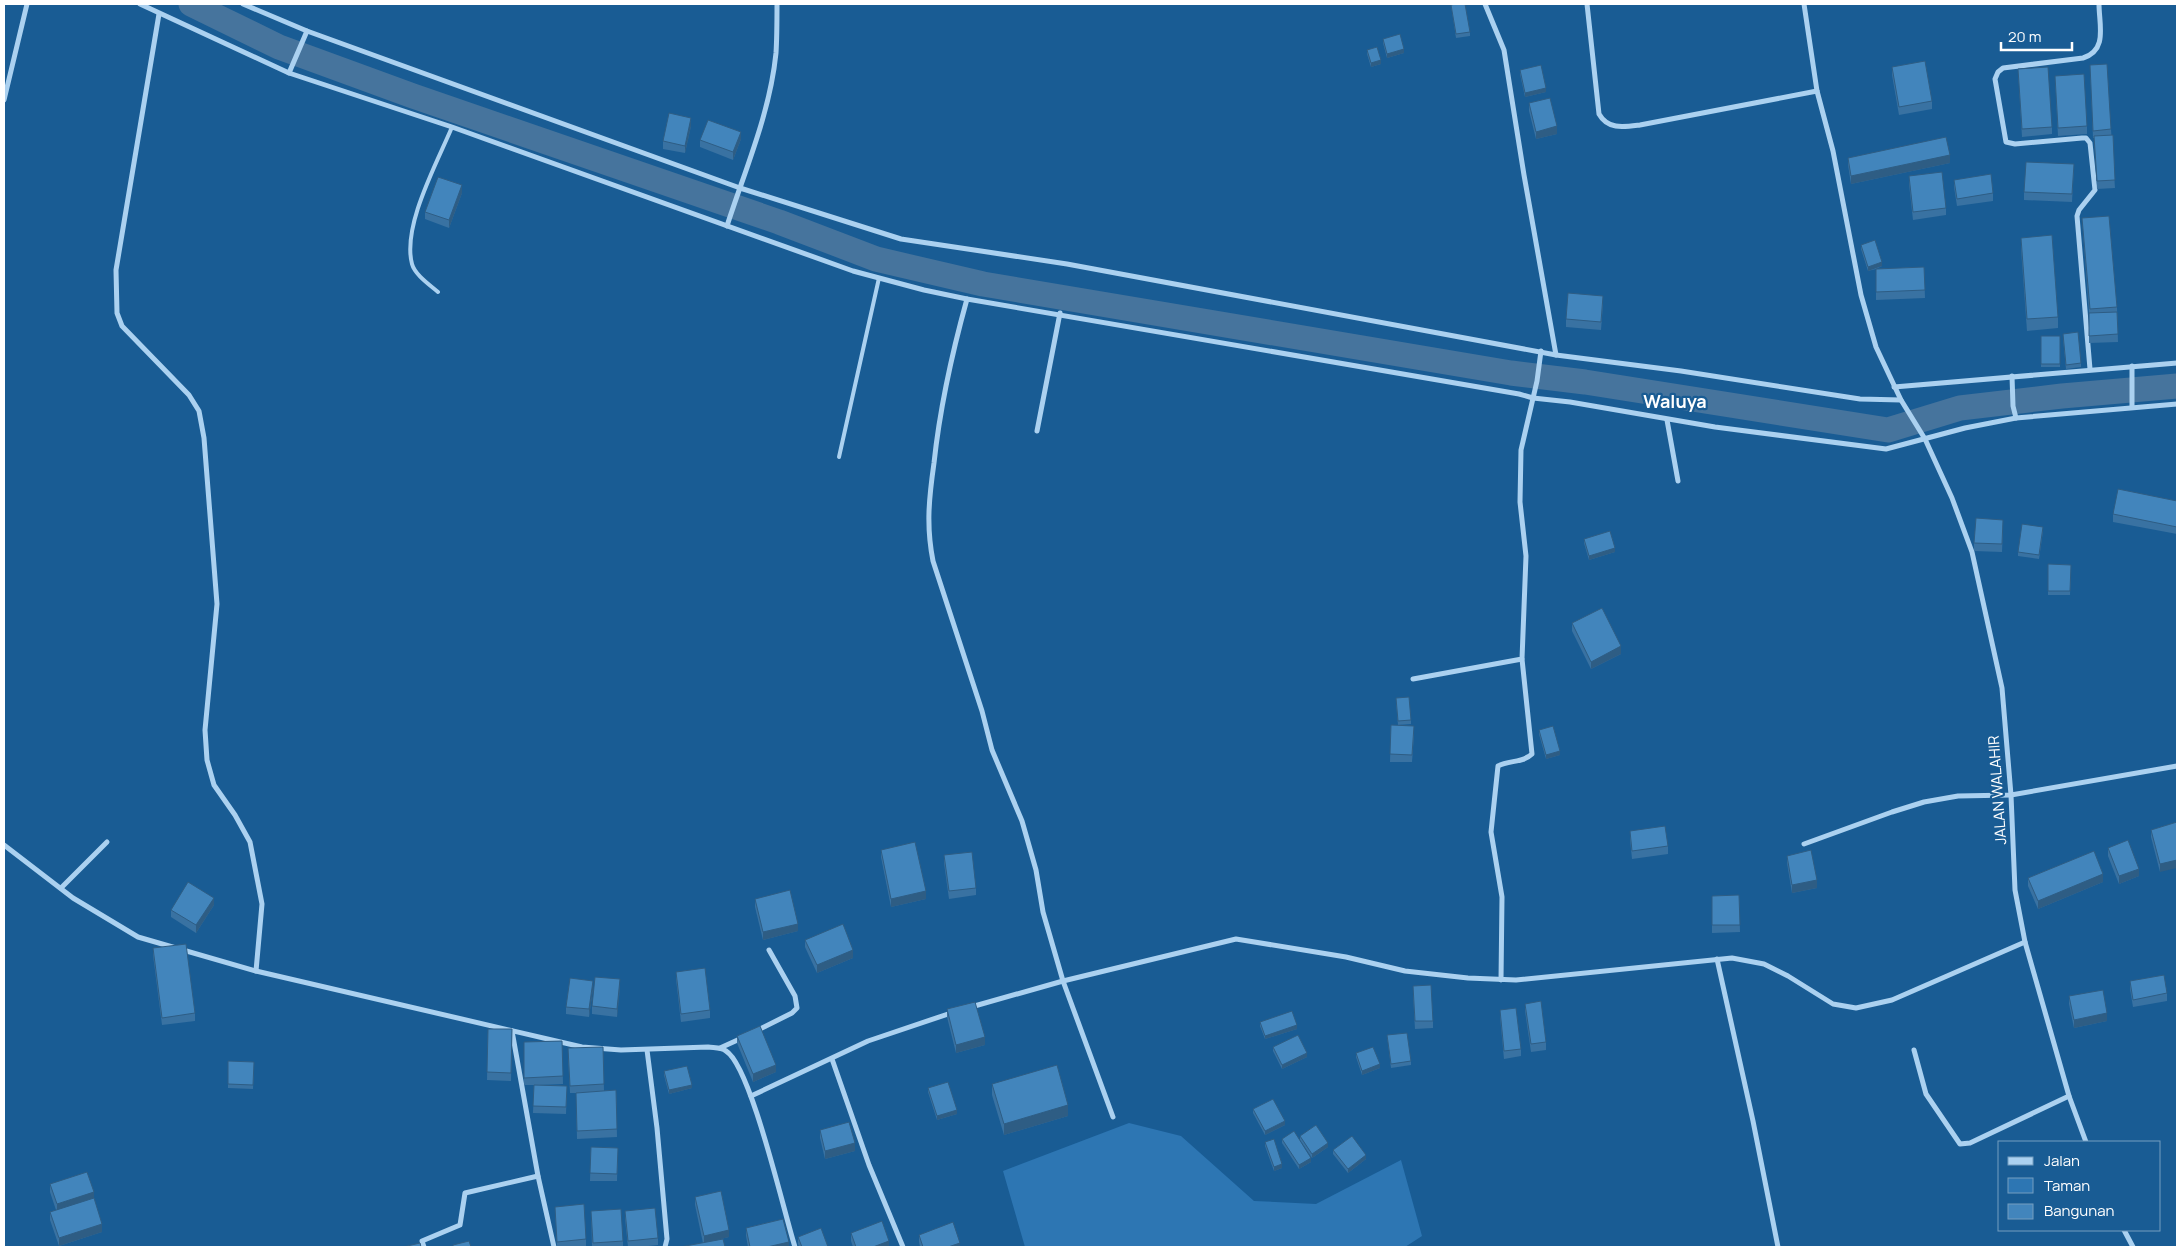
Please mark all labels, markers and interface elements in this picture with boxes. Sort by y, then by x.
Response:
scale bar [2001,20,2072,52]
text: 20 m [2008,26,2041,47]
district label: Waluya [1643,389,1707,413]
street label: JALAN WALAHIR [1983,735,2011,845]
legend [1998,1141,2161,1231]
text: Jalan [2044,1150,2080,1171]
text: Taman [2044,1175,2090,1196]
text: Bangunan [2044,1200,2114,1221]

